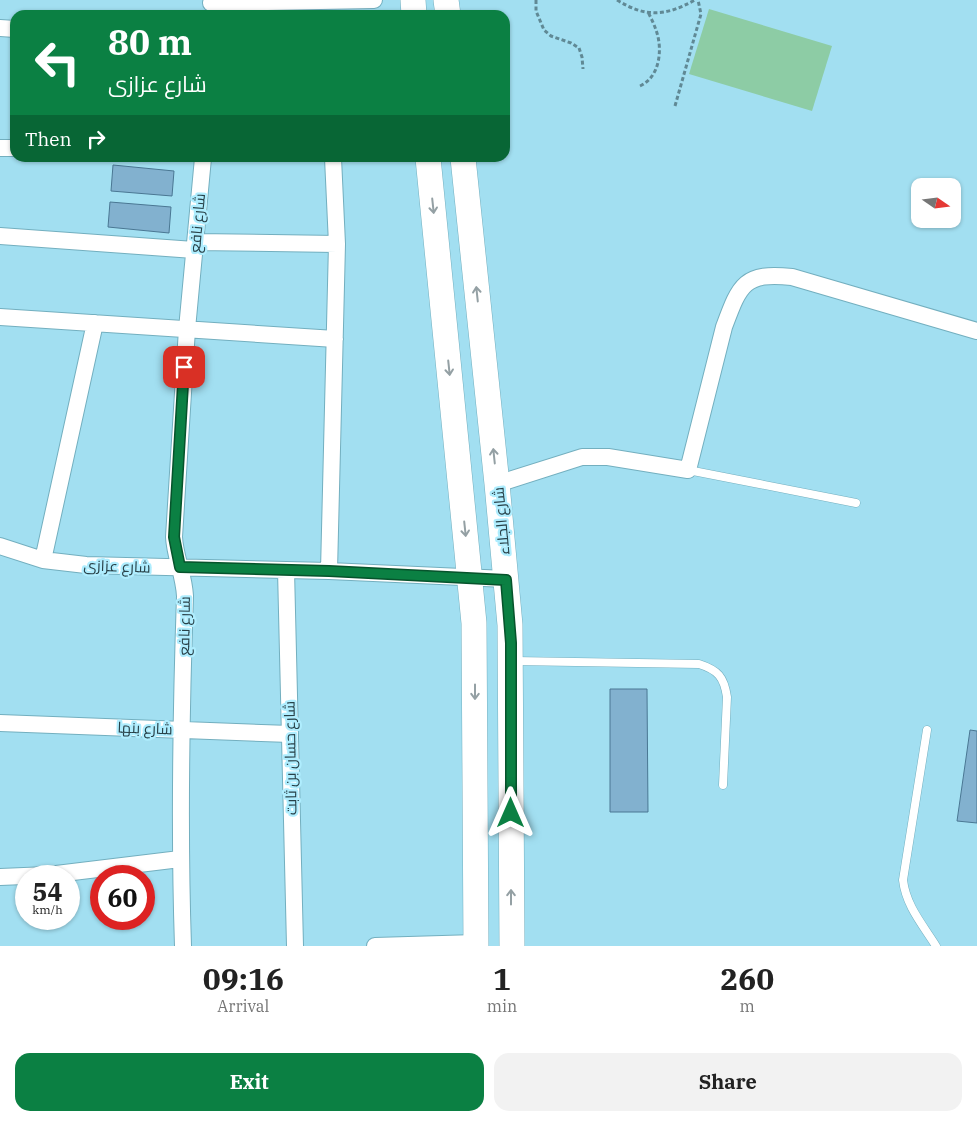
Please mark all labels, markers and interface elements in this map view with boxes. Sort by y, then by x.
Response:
text: 80 m [108,19,192,65]
icon: left [25,30,90,95]
text: شارع عزازى [108,69,207,98]
icon: right [82,125,110,153]
text: Then [25,127,72,151]
north arrow [911,178,961,228]
map controls [911,178,961,228]
street label: شارع نافع [185,193,211,254]
one-way arrow [428,198,438,214]
one-way arrow [472,286,482,302]
pin [163,346,205,388]
icon: arrive [170,353,198,381]
one-way arrow [444,359,454,375]
one-way arrow [489,448,499,464]
street label: شارع الجلاء [489,486,515,556]
one-way arrow [460,521,470,537]
street label: شارع عزازى [83,555,151,579]
street label: شارع نافع [174,596,196,656]
one-way arrow [470,683,480,699]
street label: شارع حسان بن ثابت [280,701,302,815]
street label: شارع بنها [117,718,173,740]
position arrow [484,786,536,838]
speed limit sign: 60 [90,865,155,930]
text: 54 [32,875,63,908]
one-way arrow [506,890,516,906]
text: km/h [32,902,63,917]
text: 09:16 [203,959,284,998]
text: 1 [493,959,511,998]
text: 260 [720,959,774,998]
text: Arrival [217,996,269,1016]
text: min [487,996,517,1016]
text: m [740,996,755,1016]
button: Exit [15,1053,484,1111]
button: Share [494,1053,962,1111]

